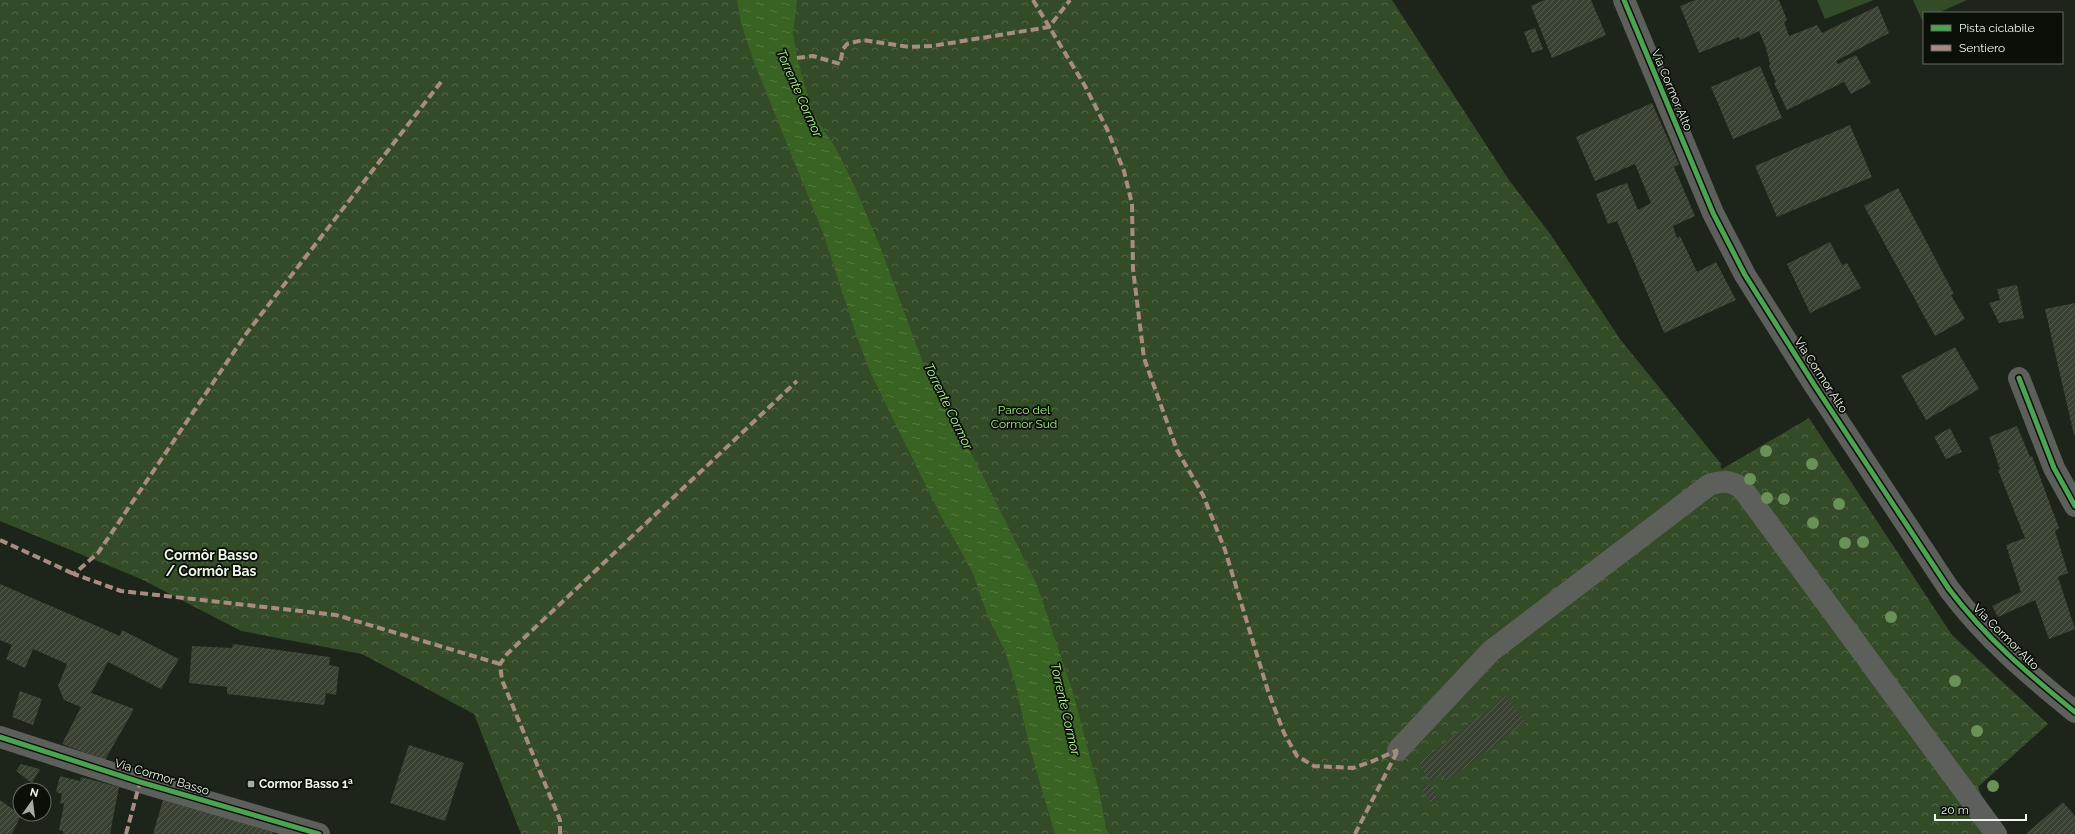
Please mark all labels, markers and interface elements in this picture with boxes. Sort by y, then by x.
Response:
legend [1923,12,2063,64]
text: Pista ciclabile [1959,21,2034,35]
text: Sentiero [1959,41,2005,55]
water label: Torrente Cormor [773,47,826,140]
street label: Via Cormor Alto [1649,47,1695,133]
street label: Via Cormor Alto [1791,335,1851,415]
water label: Torrente Cormor [921,360,976,452]
park label: Parco del Cormor Sud [991,403,1057,431]
district label: Cormôr Basso / Cormôr Bas [164,547,258,579]
street label: Via Cormor Alto [1970,601,2042,673]
water label: Torrente Cormor [1048,661,1084,757]
street label: Via Cormor Basso [113,756,211,798]
place label: Cormor Basso 1ª [259,777,353,791]
marker: Cormor Basso 1ª [246,779,256,789]
north arrow [12,782,52,822]
text: N [29,785,40,800]
scale bar [1935,796,2026,822]
text: 20 m [1941,803,1969,817]

